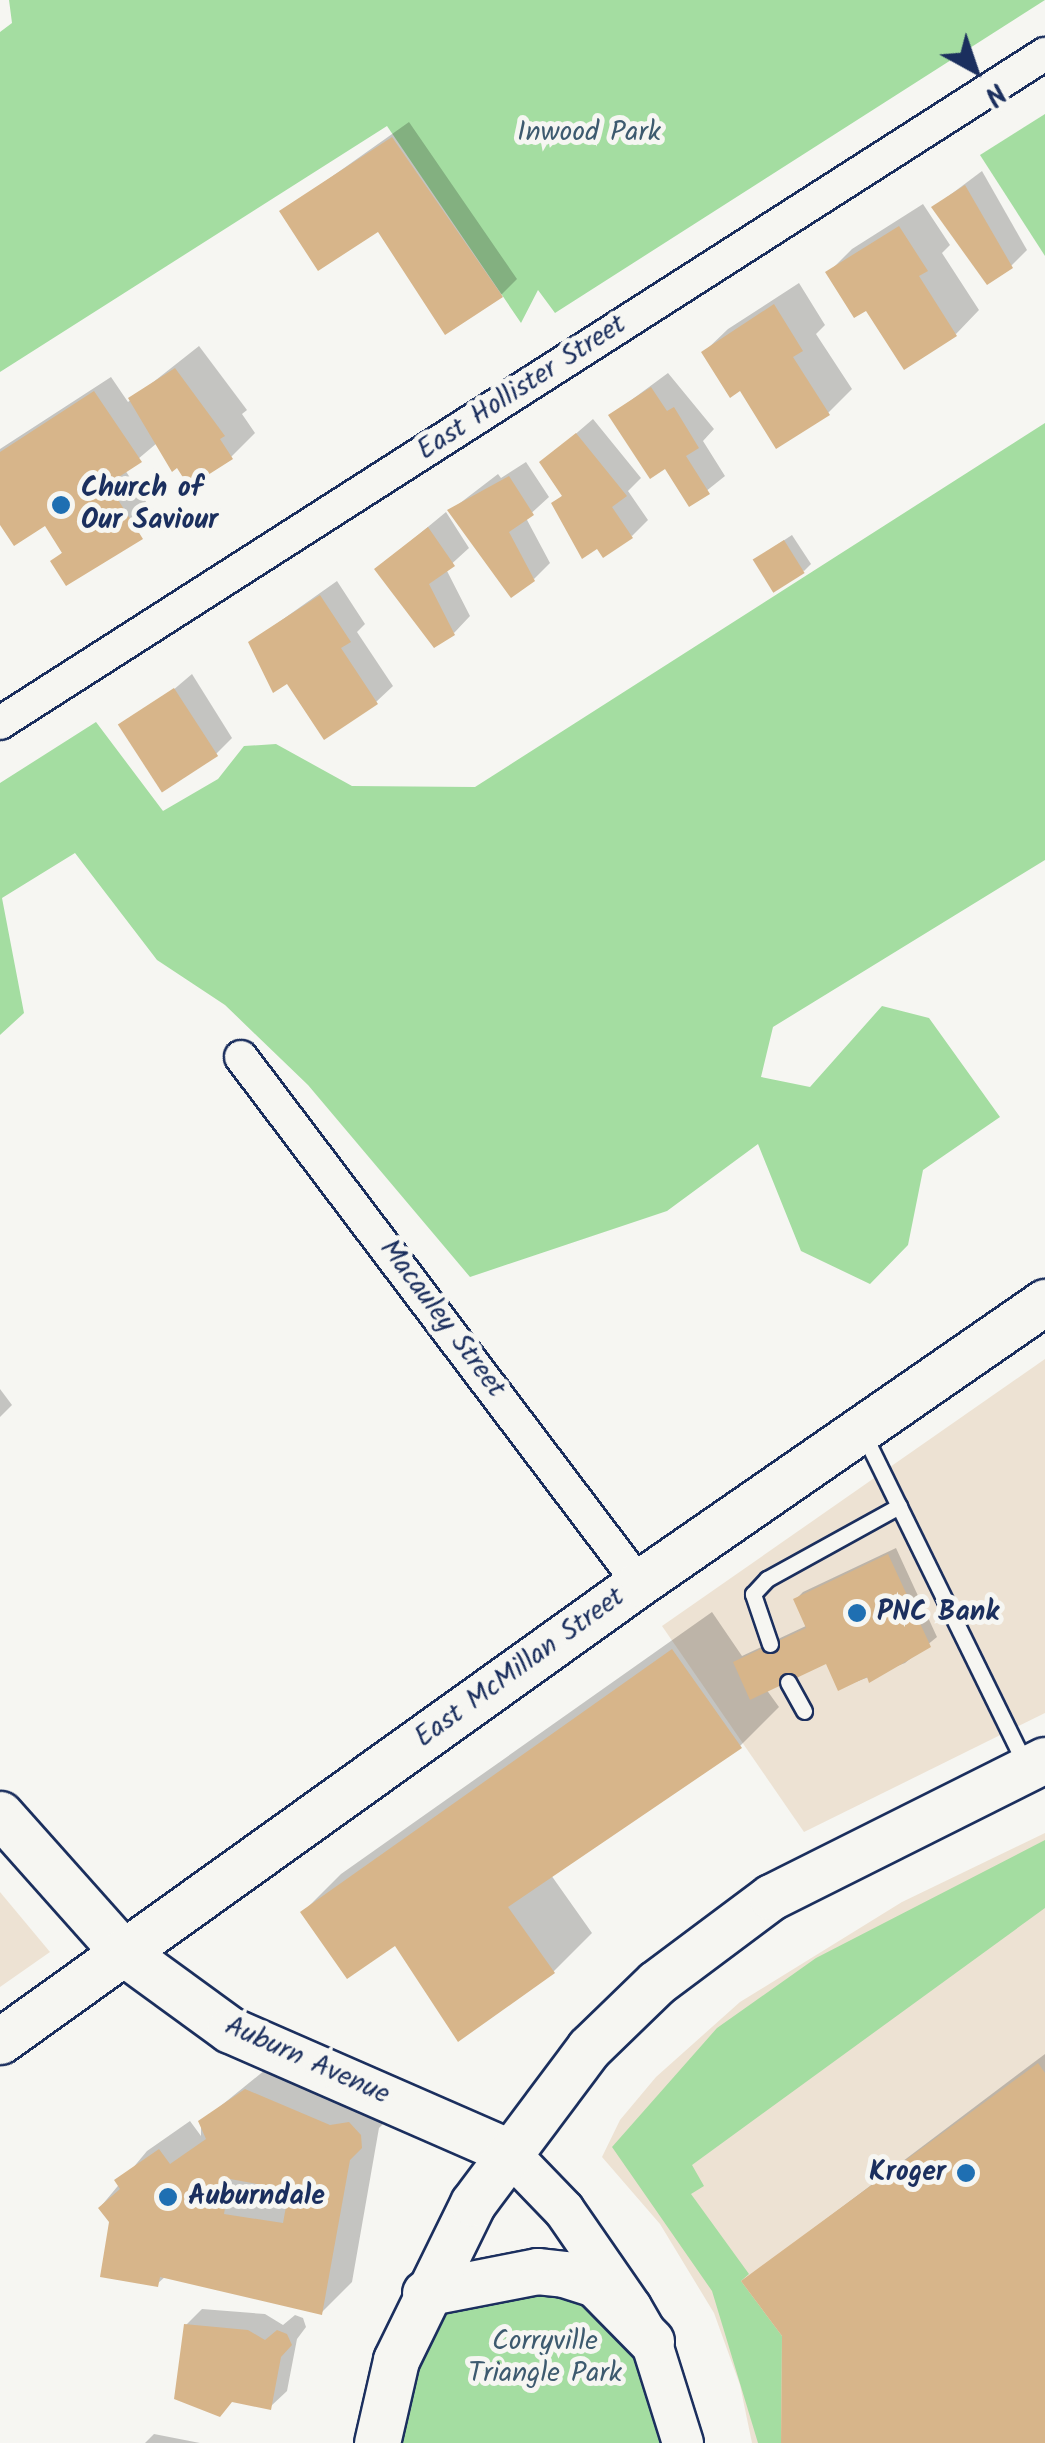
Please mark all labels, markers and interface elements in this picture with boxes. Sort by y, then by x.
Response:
north arrow [925,20,1025,120]
text: N [973,70,1016,116]
park label: Inwood Park [517,116,661,150]
street label: East Hollister Street [411,308,633,468]
place label: Church of Our Saviour [81,472,218,538]
marker: Church of Our Saviour [50,494,72,516]
street label: Macauley Street [372,1233,512,1405]
street label: East McMillan Street [409,1581,631,1755]
place label: PNC Bank [877,1596,999,1630]
marker: PNC Bank [846,1602,868,1624]
street label: Auburn Avenue [220,2010,394,2112]
place label: Kroger [869,2156,946,2190]
marker: Kroger [955,2162,977,2184]
place label: Auburndale [188,2180,325,2214]
marker: Auburndale [157,2186,179,2208]
park label: Corryville Triangle Park [468,2325,622,2391]

